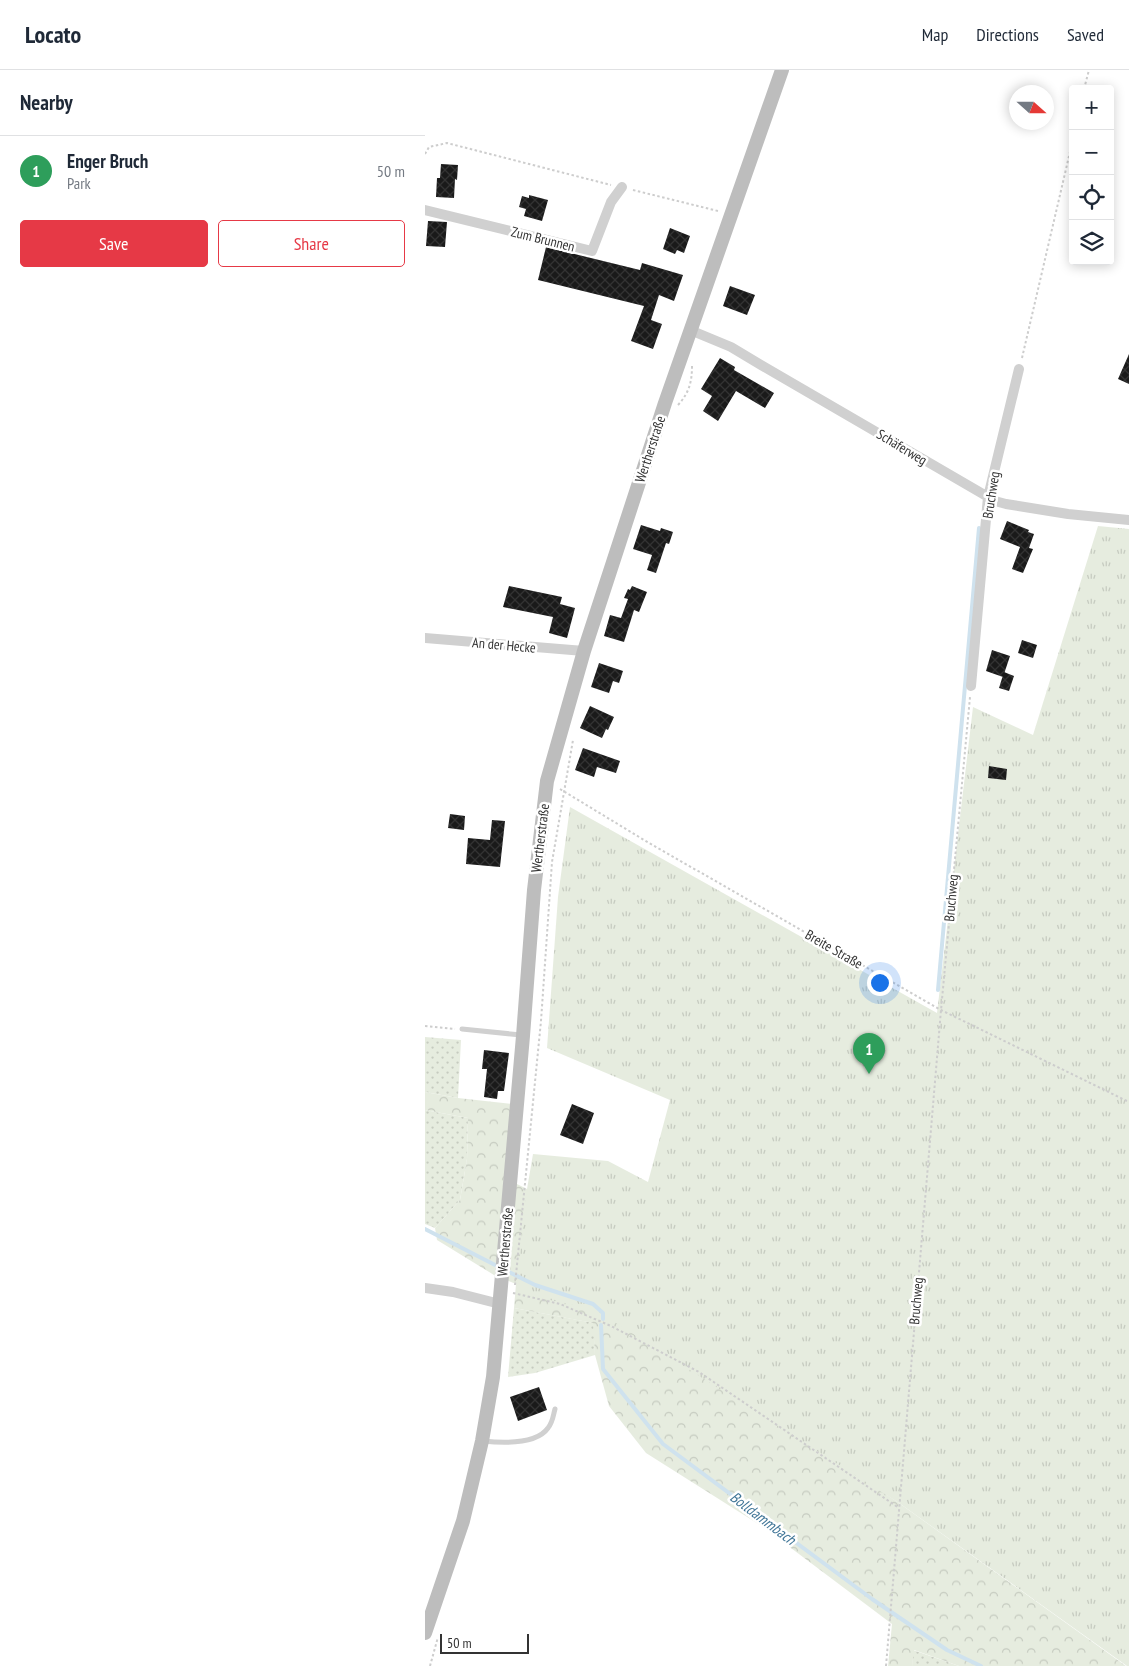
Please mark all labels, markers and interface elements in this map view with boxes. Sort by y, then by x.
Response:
text: Locato [25,19,81,50]
text: Map [922,23,948,46]
text: Directions [976,23,1039,46]
text: Saved [1067,23,1104,46]
north arrow [1009,85,1054,130]
map controls [1069,85,1114,265]
button: + [1069,85,1114,130]
text: Nearby [20,89,73,116]
button: − [1069,130,1114,175]
text: Enger Bruch [67,149,148,173]
text: 1 [32,161,40,181]
text: 50 m [377,161,405,181]
text: Park [67,173,91,193]
button: locate [1069,175,1114,220]
button: Save [20,220,208,267]
button: Share [218,220,405,267]
button: layers [1069,220,1114,265]
street label: Zum Brunnen [509,222,577,256]
street label: Wertherstraße [631,413,669,485]
street label: Schäferweg [873,425,931,469]
street label: Bruchweg [978,470,1004,520]
street label: An der Hecke [472,633,537,657]
street label: Wertherstraße [527,802,553,873]
street label: Bruchweg [940,874,962,922]
street label: Breite Straße [802,925,866,973]
your location [867,970,893,996]
pin: 1 [853,1033,885,1074]
street label: Wertherstraße [493,1207,517,1277]
street label: Bruchweg [905,1277,927,1325]
water label: Bolldammbach [727,1487,801,1550]
scale bar [440,1631,529,1654]
text: 50 m [447,1634,472,1652]

